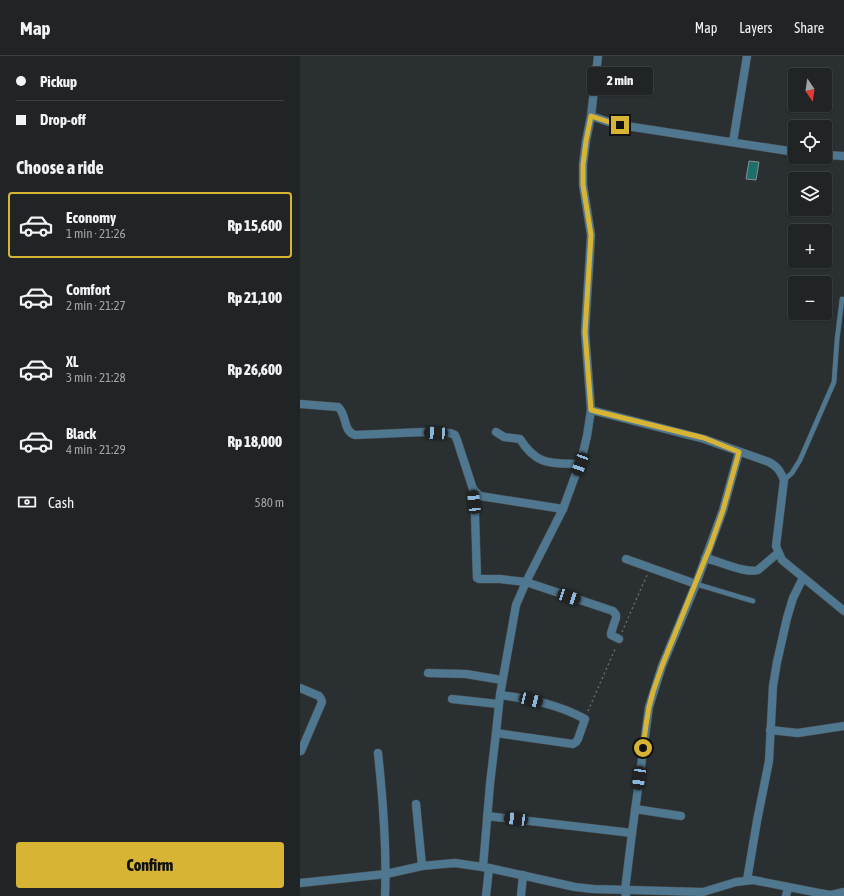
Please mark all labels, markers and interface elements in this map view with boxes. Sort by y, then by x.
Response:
text: Map [20,17,51,39]
text: Map [695,20,717,36]
text: Layers [739,20,772,36]
text: Share [794,20,824,36]
callout: 2 min [587,67,653,95]
north arrow [788,68,832,112]
map controls [788,68,832,320]
text: Pickup [40,73,77,90]
text: 2 min [607,73,633,88]
text: Drop-off [40,111,86,128]
route end [611,116,629,134]
button: locate [788,120,832,164]
text: Choose a ride [16,157,104,178]
button: layers [788,172,832,216]
icon: car [18,207,54,243]
text: Economy [66,209,116,226]
text: Rp 15,600 [227,217,282,234]
button: + [788,224,832,268]
text: 1 min · 21:26 [66,226,126,241]
button: − [788,276,832,320]
icon: car [18,279,54,315]
text: Comfort [66,281,110,298]
text: Rp 21,100 [227,289,282,306]
text: 2 min · 21:27 [66,298,126,313]
icon: car [18,351,54,387]
text: XL [66,353,79,370]
text: Rp 26,600 [227,361,282,378]
text: 3 min · 21:28 [66,370,126,385]
icon: car [18,423,54,459]
text: Black [66,425,96,442]
car [424,426,448,440]
text: Rp 18,000 [227,433,282,450]
text: 4 min · 21:29 [66,442,126,457]
car [570,451,590,477]
car [467,489,481,515]
icon: cash [16,491,38,513]
text: Cash [48,494,74,511]
text: 580 m [255,495,284,510]
car [556,587,582,607]
car [518,691,544,709]
route start [634,739,652,757]
car [631,765,647,791]
car [503,812,529,826]
button: Confirm [16,842,284,888]

